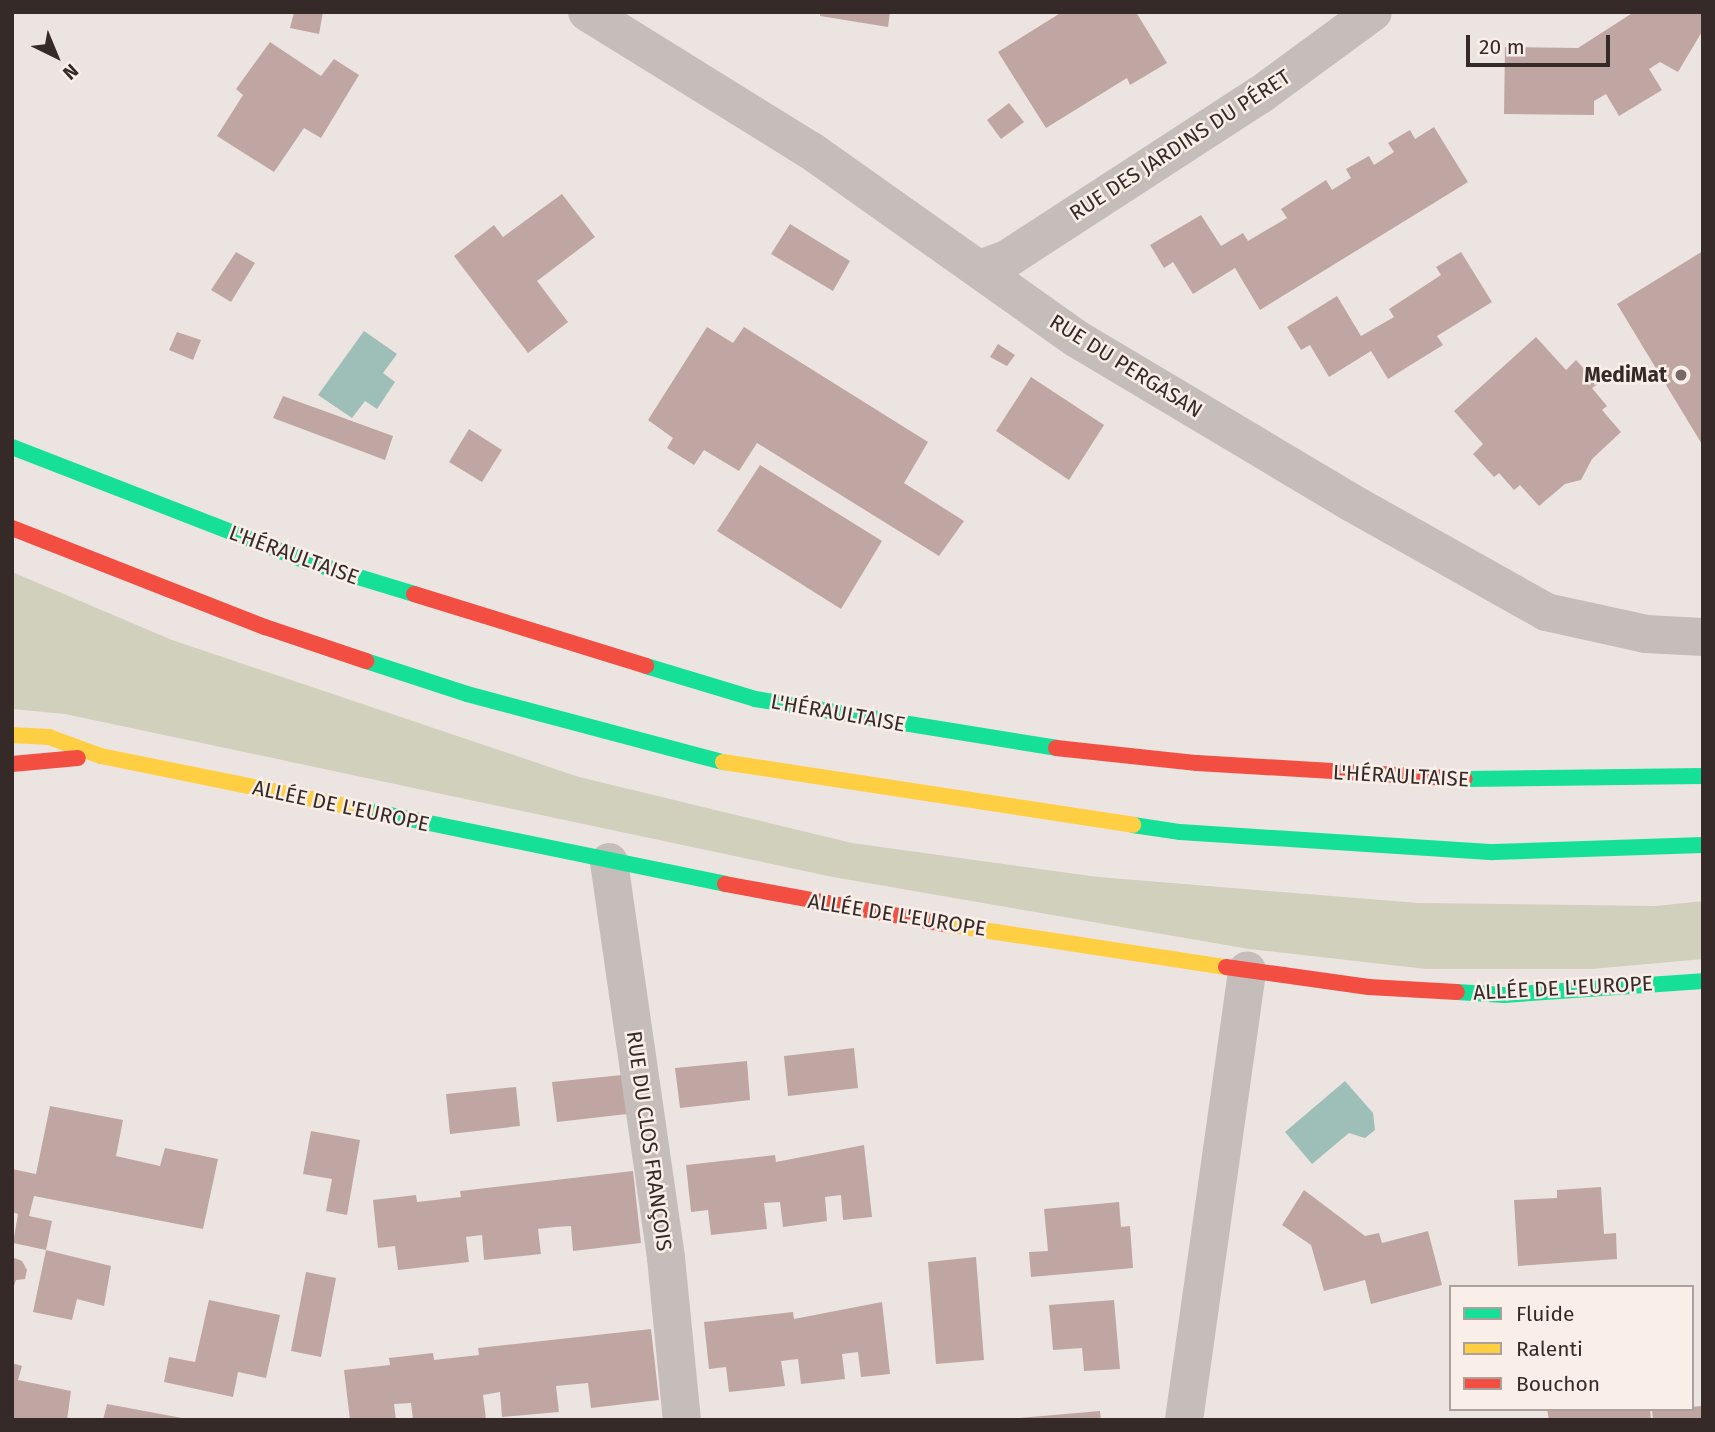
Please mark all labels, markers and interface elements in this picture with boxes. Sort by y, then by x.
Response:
north arrow [21,21,91,91]
scale bar [1470,21,1614,65]
text: 20 m [1479,34,1525,60]
text: N [58,59,83,84]
street label: RUE DES JARDINS DU PÉRET [1065,64,1295,226]
street label: RUE DU PERGASAN [1045,309,1207,423]
place label: MediMat [1584,362,1667,388]
marker: MediMat [1673,367,1689,383]
street label: L'HÉRAULTAISE [226,520,362,590]
street label: L'HÉRAULTAISE [769,689,907,737]
street label: L'HÉRAULTAISE [1332,760,1470,792]
street label: ALLÉE DE L'EUROPE [250,775,432,837]
street label: ALLÉE DE L'EUROPE [806,888,988,942]
street label: ALLÉE DE L'EUROPE [1473,971,1653,1005]
street label: RUE DU CLOS FRANÇOIS [621,1029,677,1253]
legend [1449,1285,1694,1411]
text: Fluide [1516,1301,1574,1327]
text: Ralenti [1516,1336,1583,1362]
text: Bouchon [1516,1371,1600,1397]

